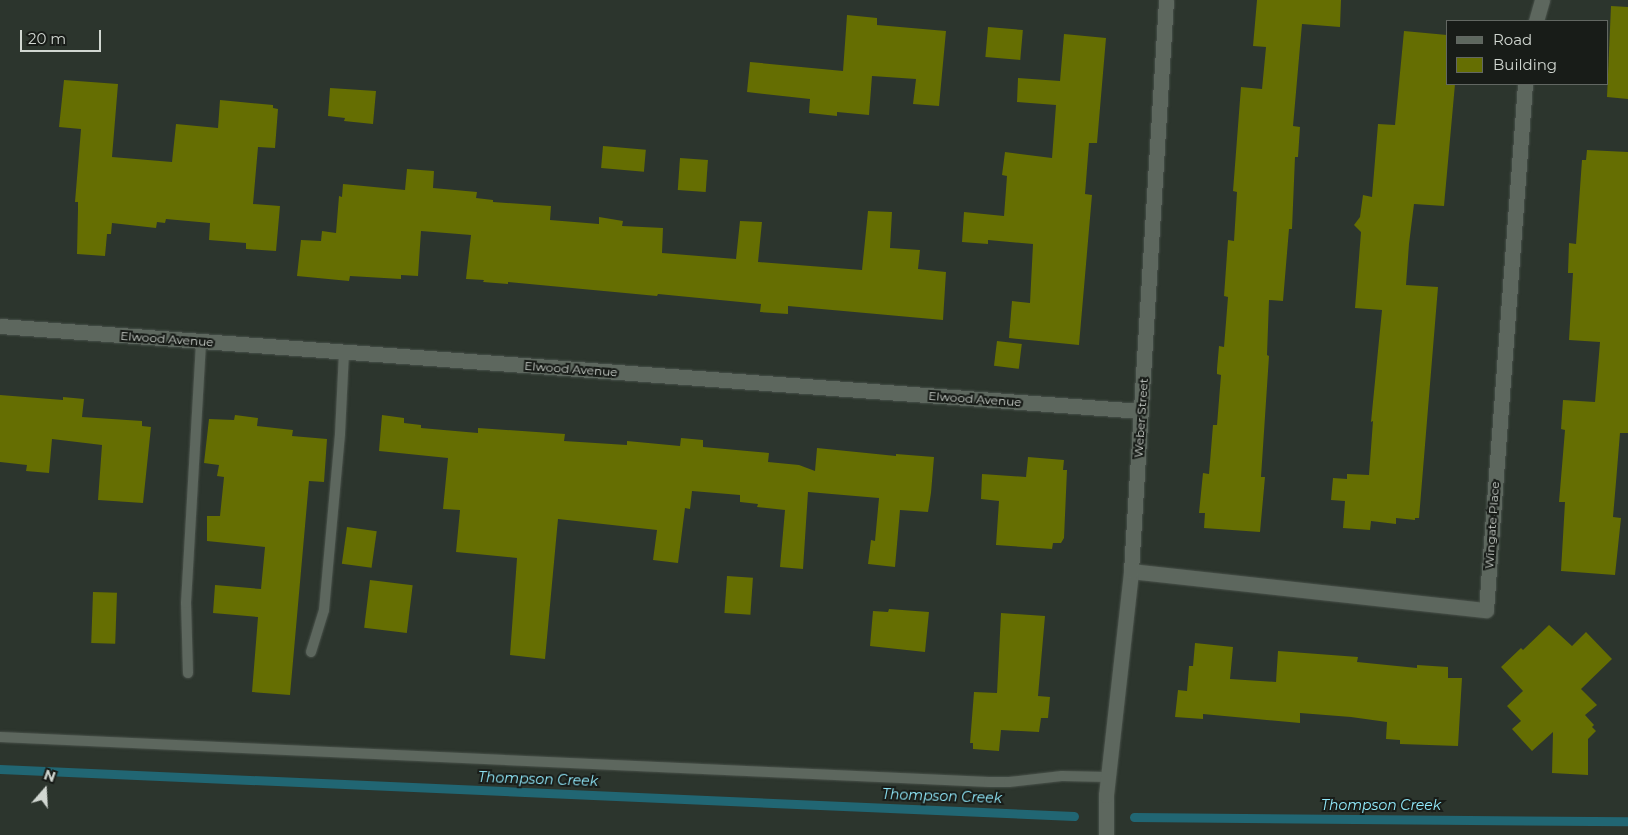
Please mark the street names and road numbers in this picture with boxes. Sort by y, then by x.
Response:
street label: Elwood Avenue [120,329,214,349]
street label: Elwood Avenue [524,359,618,379]
street label: Weber Street [1131,378,1151,458]
street label: Elwood Avenue [928,389,1022,409]
street label: Wingate Place [1482,481,1502,569]

